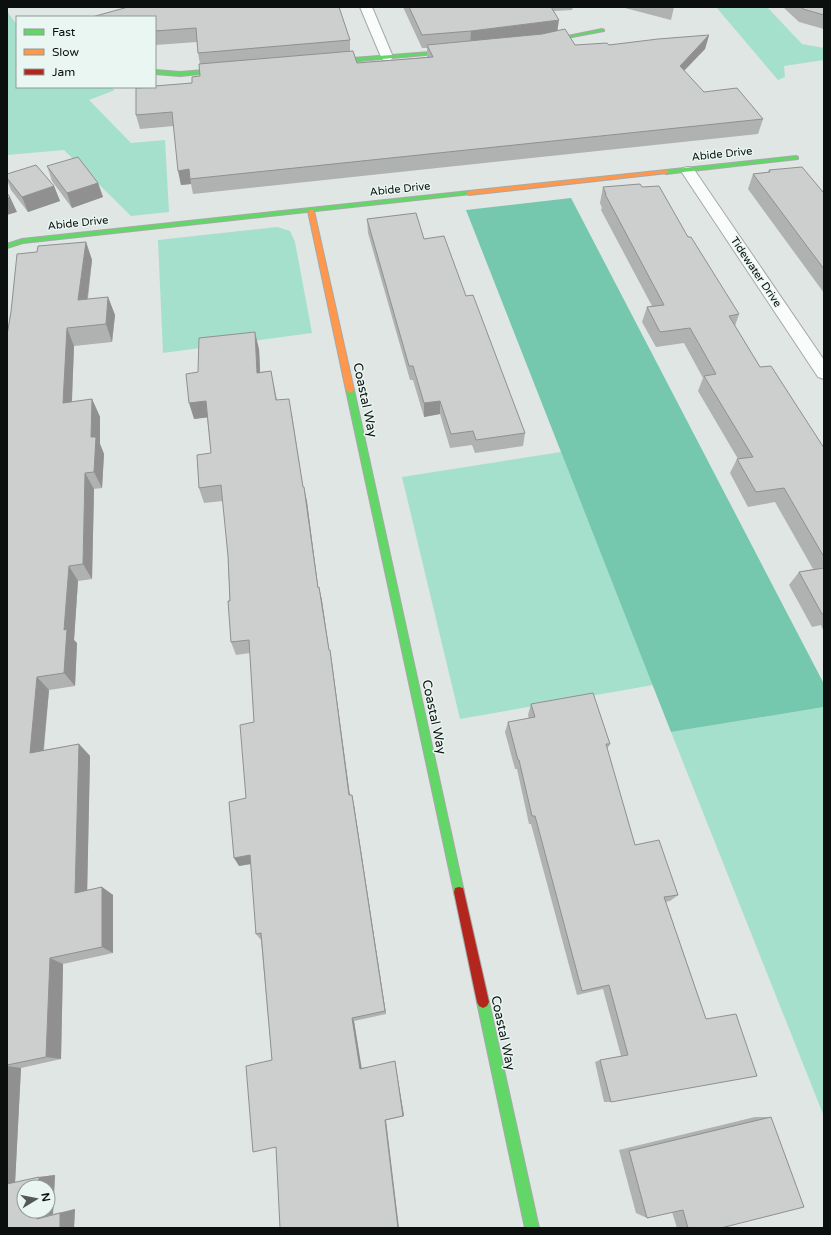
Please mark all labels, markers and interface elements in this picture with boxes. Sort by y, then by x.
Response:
legend [16,16,156,88]
text: Fast [52,25,76,39]
text: Slow [52,45,79,59]
text: Jam [52,65,75,79]
street label: Abide Drive [691,144,753,164]
street label: Abide Drive [369,179,431,199]
street label: Abide Drive [47,213,109,233]
street label: Tidewater Drive [728,235,784,309]
street label: Coastal Way [349,361,381,439]
street label: Coastal Way [418,678,450,756]
street label: Coastal Way [487,994,519,1072]
north arrow [16,1179,56,1219]
text: N [38,1192,53,1203]

